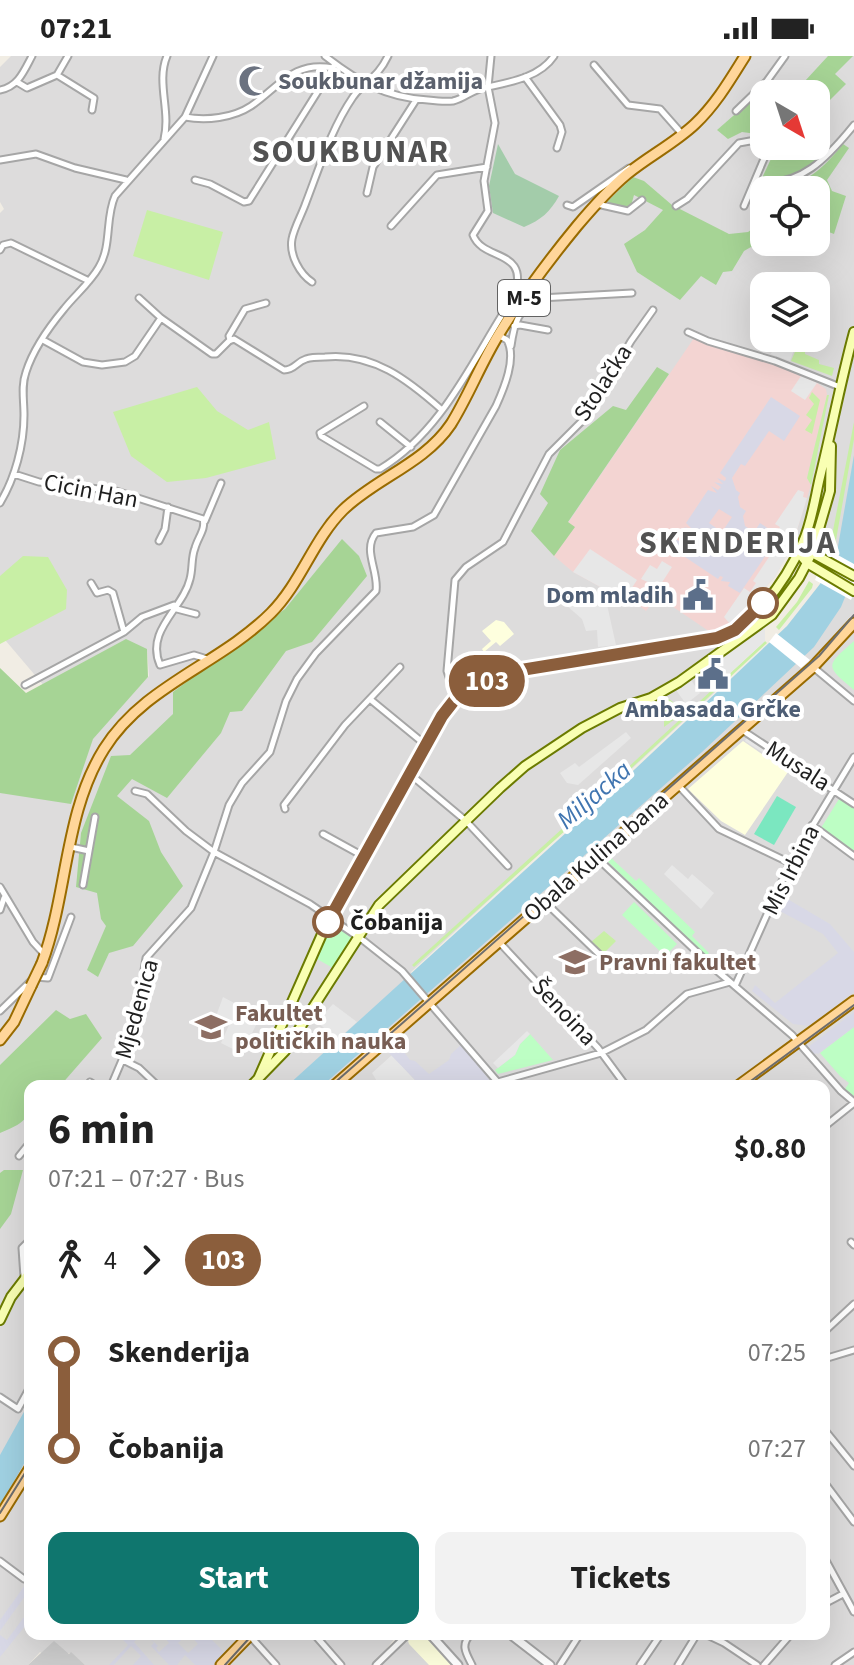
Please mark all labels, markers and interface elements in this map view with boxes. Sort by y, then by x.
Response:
text: 07:21 [40,7,112,50]
mosque icon: Soukbunar džamija [237,64,271,98]
place label: Soukbunar džamija [278,64,483,99]
north arrow [750,80,830,160]
map controls [750,80,830,352]
district label: SOUKBUNAR [252,129,450,175]
button: locate [750,176,830,256]
button: layers [750,272,830,352]
road number: M-5 [498,280,550,316]
street label: Stolačka [565,337,641,429]
street label: Cicin Han [41,465,141,517]
district label: SKENDERIJA [639,520,837,566]
place label: Dom mladih [546,578,674,613]
public building icon: Dom mladih [681,578,715,612]
unlabelled marker [748,588,778,618]
line badge: 103 [441,655,533,707]
public building icon: Ambasada Grčke [696,657,730,691]
text: 103 [465,661,509,701]
place label: Ambasada Grčke [624,692,801,727]
street label: Musala [759,732,837,800]
water label: Miljacka [549,752,639,838]
street label: Obala Kulina bana [515,784,677,930]
street label: Mis Irbina [753,819,829,921]
place label: Čobanija [350,905,443,940]
marker: Čobanija [313,907,343,937]
school or university icon: Pravni fakultet [558,945,592,979]
place label: Pravni fakultet [599,945,756,980]
street label: Mjedenica [106,955,168,1063]
street label: Šenoina [523,970,605,1054]
place label: Fakultet političkih nauka [235,996,406,1059]
school or university icon: Fakultet političkih nauka [194,1010,228,1044]
text: 6 min [48,1098,155,1161]
text: $0.80 [734,1127,806,1170]
text: 07:21 – 07:27 · Bus [48,1160,244,1197]
icon: walk [48,1238,92,1282]
icon: forward [129,1238,173,1282]
text: 103 [201,1240,245,1280]
text: 4 [104,1242,117,1279]
text: Skenderija [108,1331,250,1374]
text: 07:25 [748,1334,806,1371]
text: Čobanija [108,1427,224,1470]
text: 07:27 [748,1430,806,1467]
button: Start [48,1532,419,1624]
button: Tickets [435,1532,806,1624]

